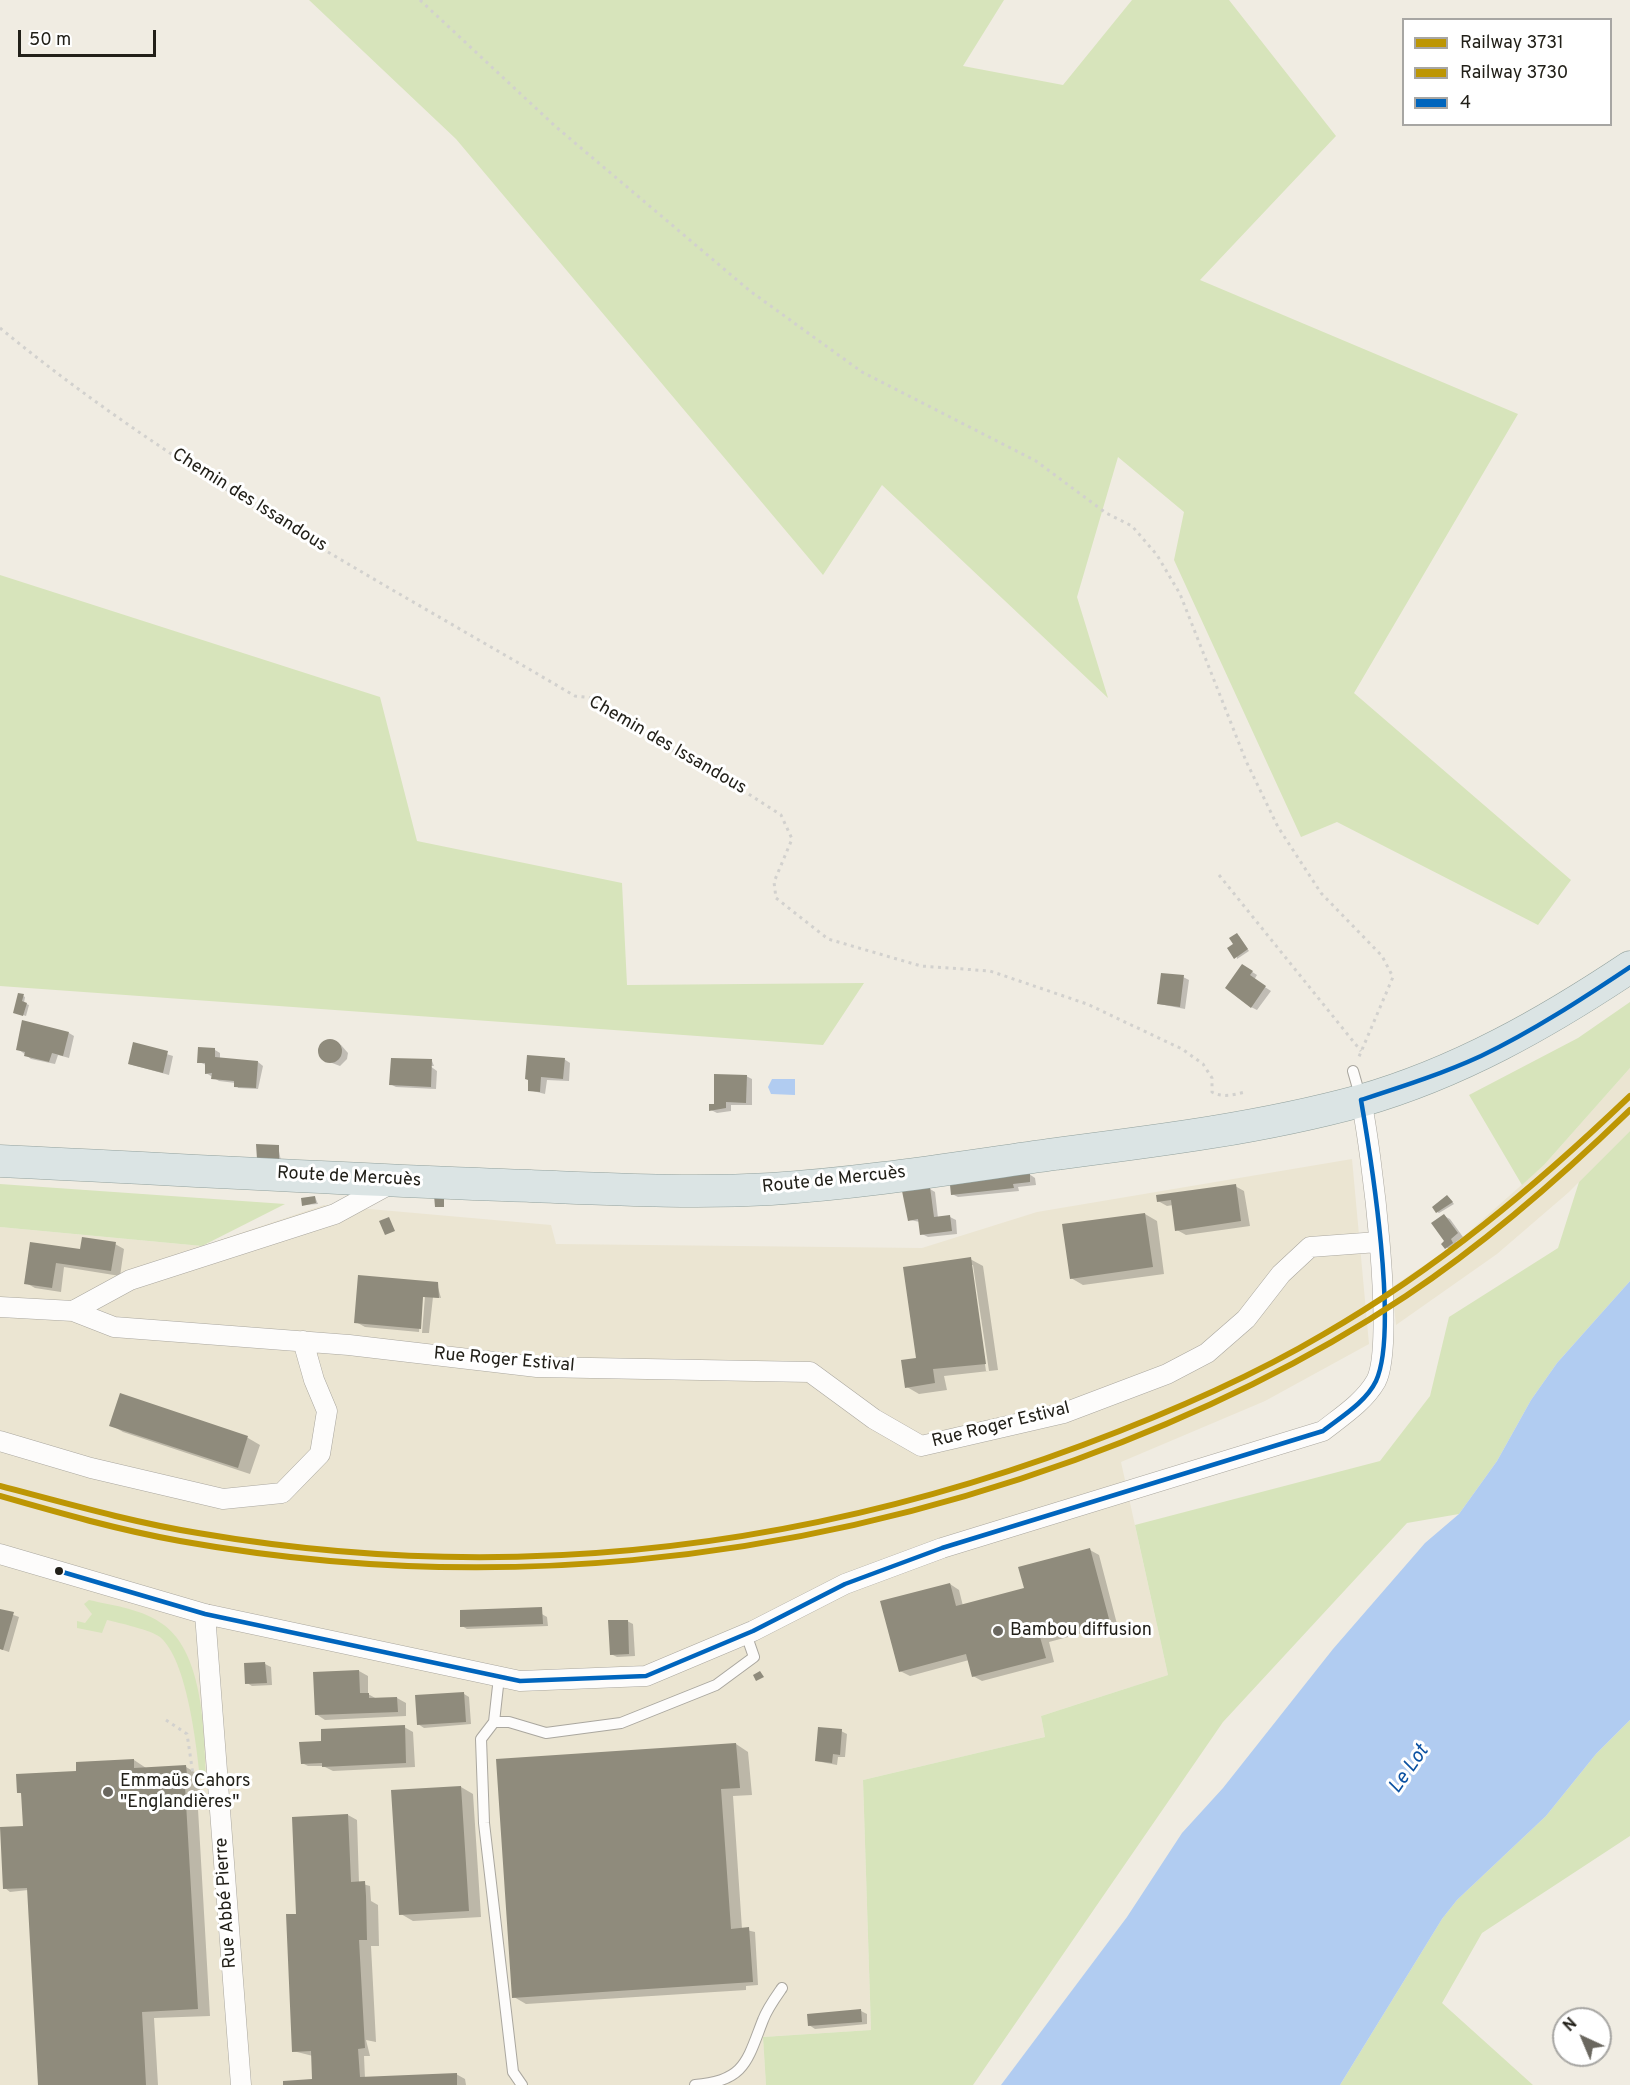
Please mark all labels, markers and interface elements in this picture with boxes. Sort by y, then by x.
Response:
scale bar [21,18,159,56]
legend [1402,18,1612,126]
text: 50 m [29,29,71,52]
text: Railway 3731 [1460,32,1564,55]
text: Railway 3730 [1460,62,1568,85]
text: 4 [1460,92,1471,115]
street label: Chemin des Issandous [168,445,330,557]
street label: Chemin des Issandous [584,692,750,800]
street label: Route de Mercuès [276,1163,422,1193]
street label: Route de Mercuès [761,1163,907,1199]
street label: Rue Roger Estival [433,1344,575,1378]
street label: Rue Roger Estival [930,1398,1072,1454]
unlabelled marker [53,1565,65,1577]
place label: Bambou diffusion [1010,1620,1152,1642]
marker: Bambou diffusion [991,1624,1005,1638]
water label: Le Lot [1385,1741,1435,1799]
place label: Emmaüs Cahors "Englandières" [120,1771,251,1814]
marker: Emmaüs Cahors "Englandières" [101,1785,115,1799]
street label: Rue Abbé Pierre [212,1837,242,1969]
north arrow [1552,2007,1612,2067]
text: N [1560,2014,1582,2037]

